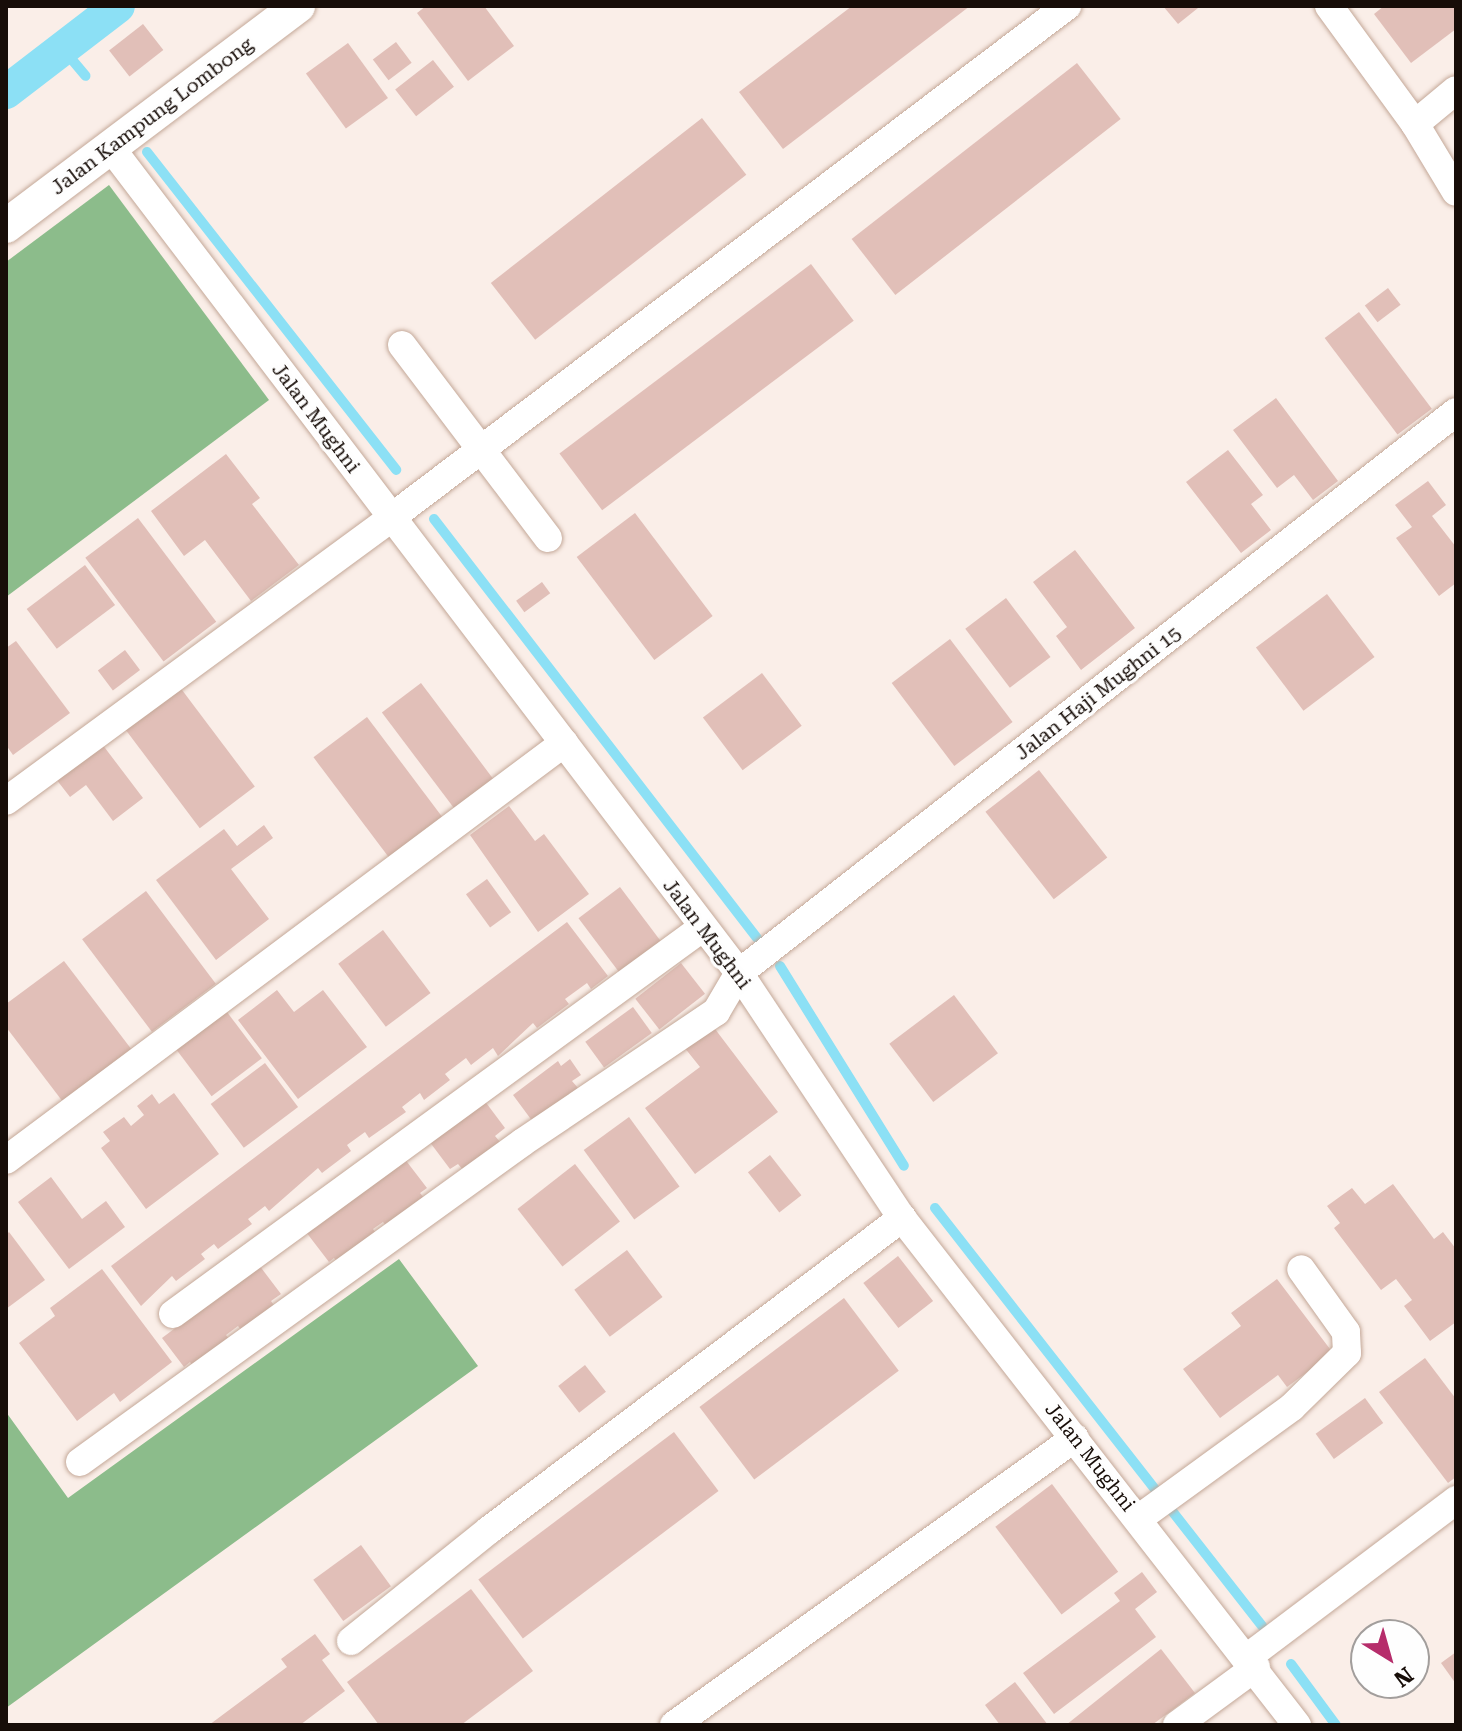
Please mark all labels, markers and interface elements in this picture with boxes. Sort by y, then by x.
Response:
street label: Jalan Kampung Lombong [46,32,258,200]
street label: Jalan Mughni [267,358,365,478]
street label: Jalan Haji Mughni 15 [1010,621,1186,765]
street label: Jalan Mughni [658,874,756,994]
street label: Jalan Mughni [1040,1398,1140,1516]
north arrow [1350,1619,1430,1699]
text: N [1389,1662,1418,1692]

